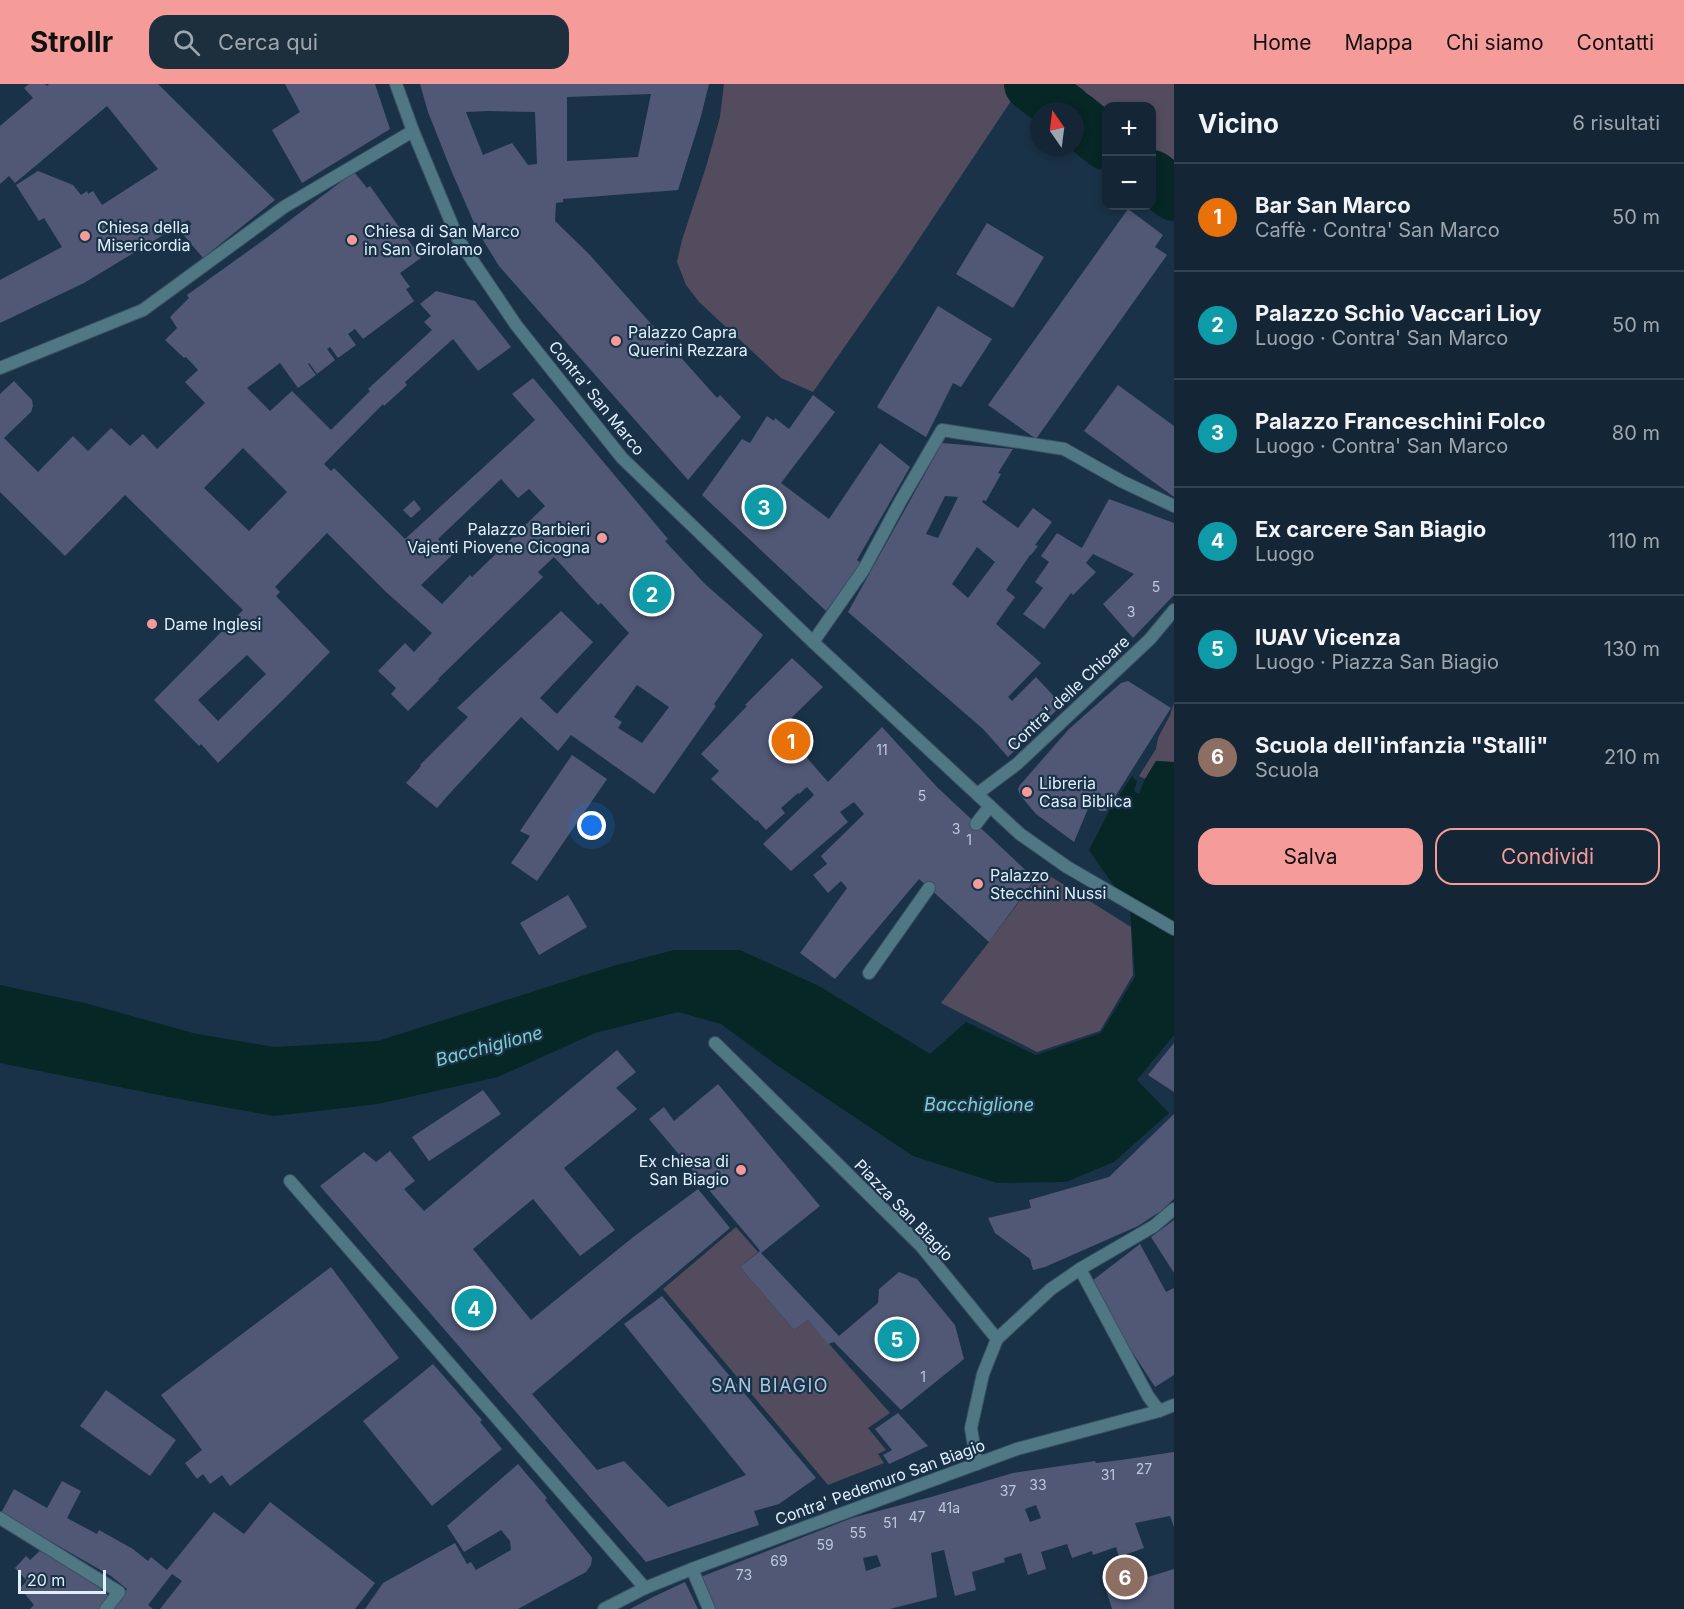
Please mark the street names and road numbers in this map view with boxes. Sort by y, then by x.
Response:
street label: Contra' San Marco [545,337,649,459]
street label: Contra' delle Chioare [1003,631,1133,755]
street label: Piazza San Biagio [850,1155,958,1265]
street label: Contra' Pedemuro San Biagio [772,1435,988,1529]

